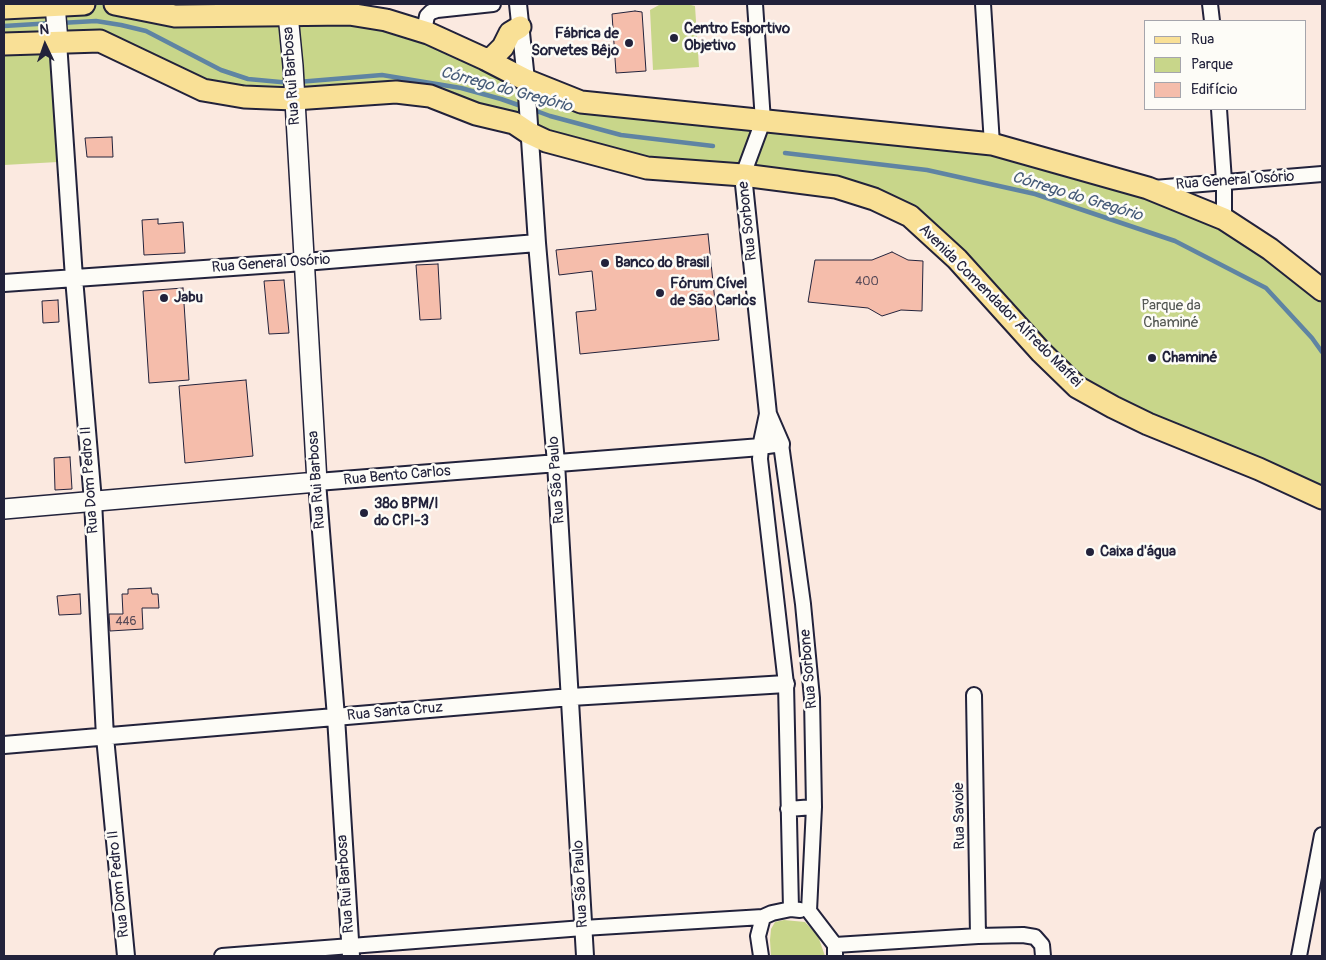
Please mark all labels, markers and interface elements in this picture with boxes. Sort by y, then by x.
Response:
north arrow [20,20,70,70]
place label: Centro Esportivo Objetivo [684,20,790,55]
legend [1144,20,1306,110]
text: N [39,21,49,38]
place label: Fábrica de Sorvetes Bêjo [531,25,619,60]
street label: Rua Rui Barbosa [280,26,304,126]
text: Rua [1191,30,1214,49]
marker: Centro Esportivo Objetivo [668,32,680,44]
marker: Fábrica de Sorvetes Bêjo [623,37,635,49]
text: Parque [1191,55,1233,74]
water label: Córrego do Gregório [438,63,574,117]
text: Edifício [1191,80,1237,99]
water label: Córrego do Gregório [1010,168,1144,226]
street label: Rua General Osório [1175,168,1295,194]
street label: Rua Sorbone [735,180,761,262]
street label: Avenida Comendador Alfredo Maffei [915,221,1085,391]
street label: Rua General Osório [211,251,331,277]
place label: Banco do Brasil [615,254,710,272]
marker: Banco do Brasil [599,257,611,269]
place label: Fórum Cível de São Carlos [670,275,756,310]
house number: 400 [855,275,879,289]
marker: Fórum Cível de São Carlos [654,287,666,299]
place label: Jabu [174,289,203,307]
marker: Jabu [158,292,170,304]
park label: Parque da Chaminé [1141,297,1201,332]
place label: Chaminé [1162,349,1218,367]
marker: Chaminé [1146,352,1158,364]
street label: Rua Dom Pedro II [77,426,103,534]
street label: Rua Rui Barbosa [305,430,329,530]
street label: Rua São Paulo [545,436,569,524]
street label: Rua Bento Carlos [343,462,451,490]
place label: 38º BPM/I do CPI-3 [374,495,438,530]
marker: 38º BPM/I do CPI-3 [358,507,370,519]
place label: Caixa d'água [1100,543,1176,561]
marker: Caixa d'água [1084,546,1096,558]
house number: 446 [116,615,136,629]
street label: Rua Sorbone [797,628,821,710]
street label: Rua Santa Cruz [346,699,444,725]
street label: Rua Savoie [950,782,970,850]
street label: Rua Dom Pedro II [104,829,134,939]
street label: Rua Rui Barbosa [334,834,358,934]
street label: Rua São Paulo [570,840,592,928]

